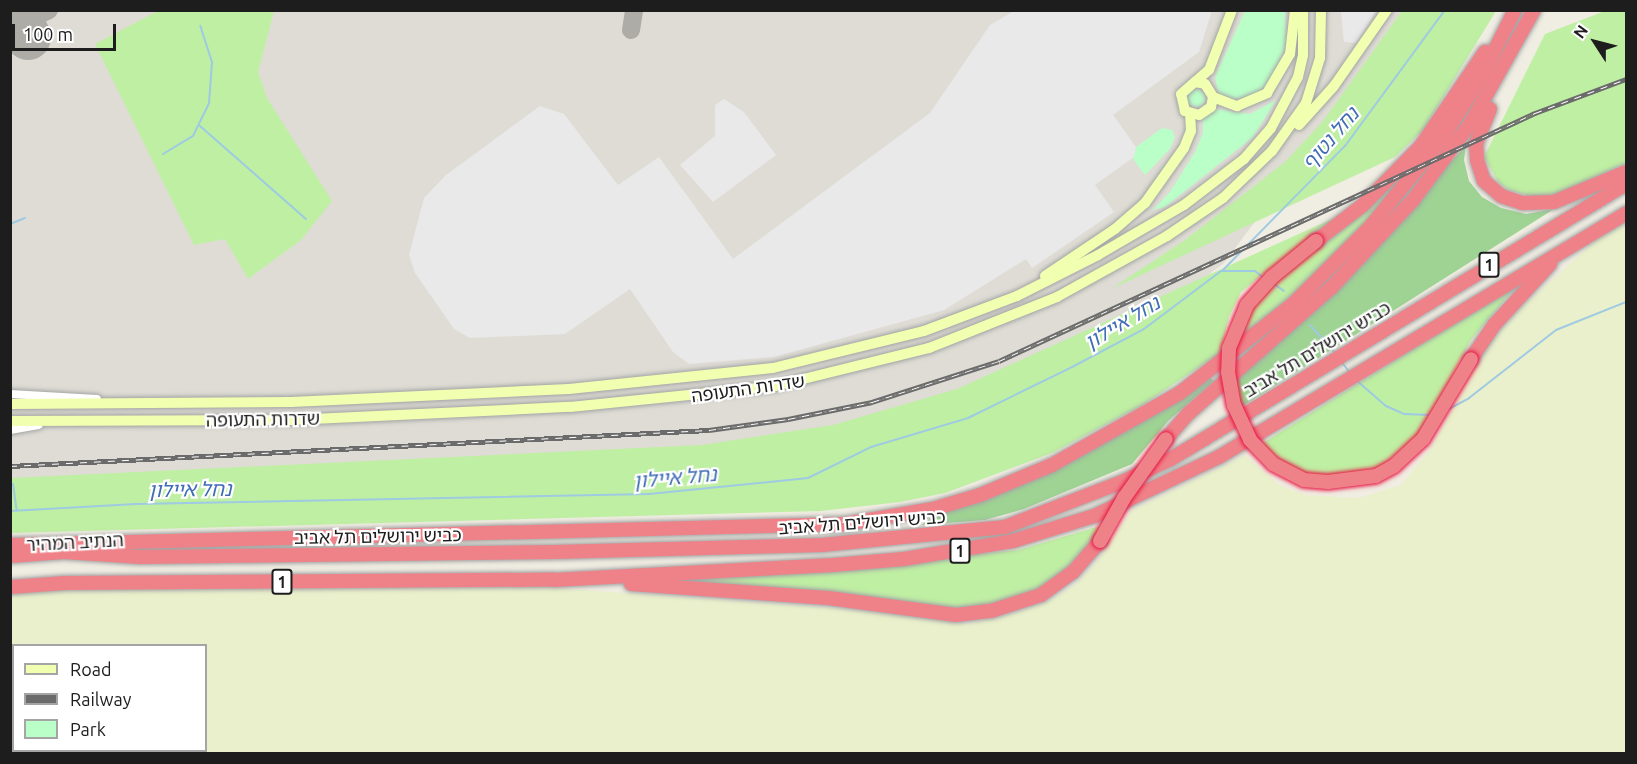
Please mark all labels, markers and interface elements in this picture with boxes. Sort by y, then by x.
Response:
scale bar [15,12,118,50]
north arrow [1565,12,1625,72]
text: N [1570,21,1591,42]
text: 100 m [23,24,73,44]
water label: נחל נטוף [1297,102,1363,174]
road number: 1 [1477,252,1501,278]
water label: נחל איילון [1080,290,1164,354]
street label: כביש ירושלים תל אביב [1240,297,1394,401]
street label: שדרות התעופה [690,369,806,407]
street label: שדרות התעופה [206,407,320,431]
water label: נחל איילון [633,461,717,493]
water label: נחל איילון [148,476,232,502]
street label: כביש ירושלים תל אביב [778,505,946,539]
street label: כביש ירושלים תל אביב [294,524,462,548]
street label: הנתיב המהיר [26,529,124,555]
road number: 1 [948,538,972,564]
road number: 1 [270,569,294,595]
legend [12,644,207,752]
text: Road [70,659,112,679]
text: Railway [70,689,131,709]
text: Park [70,719,106,739]

